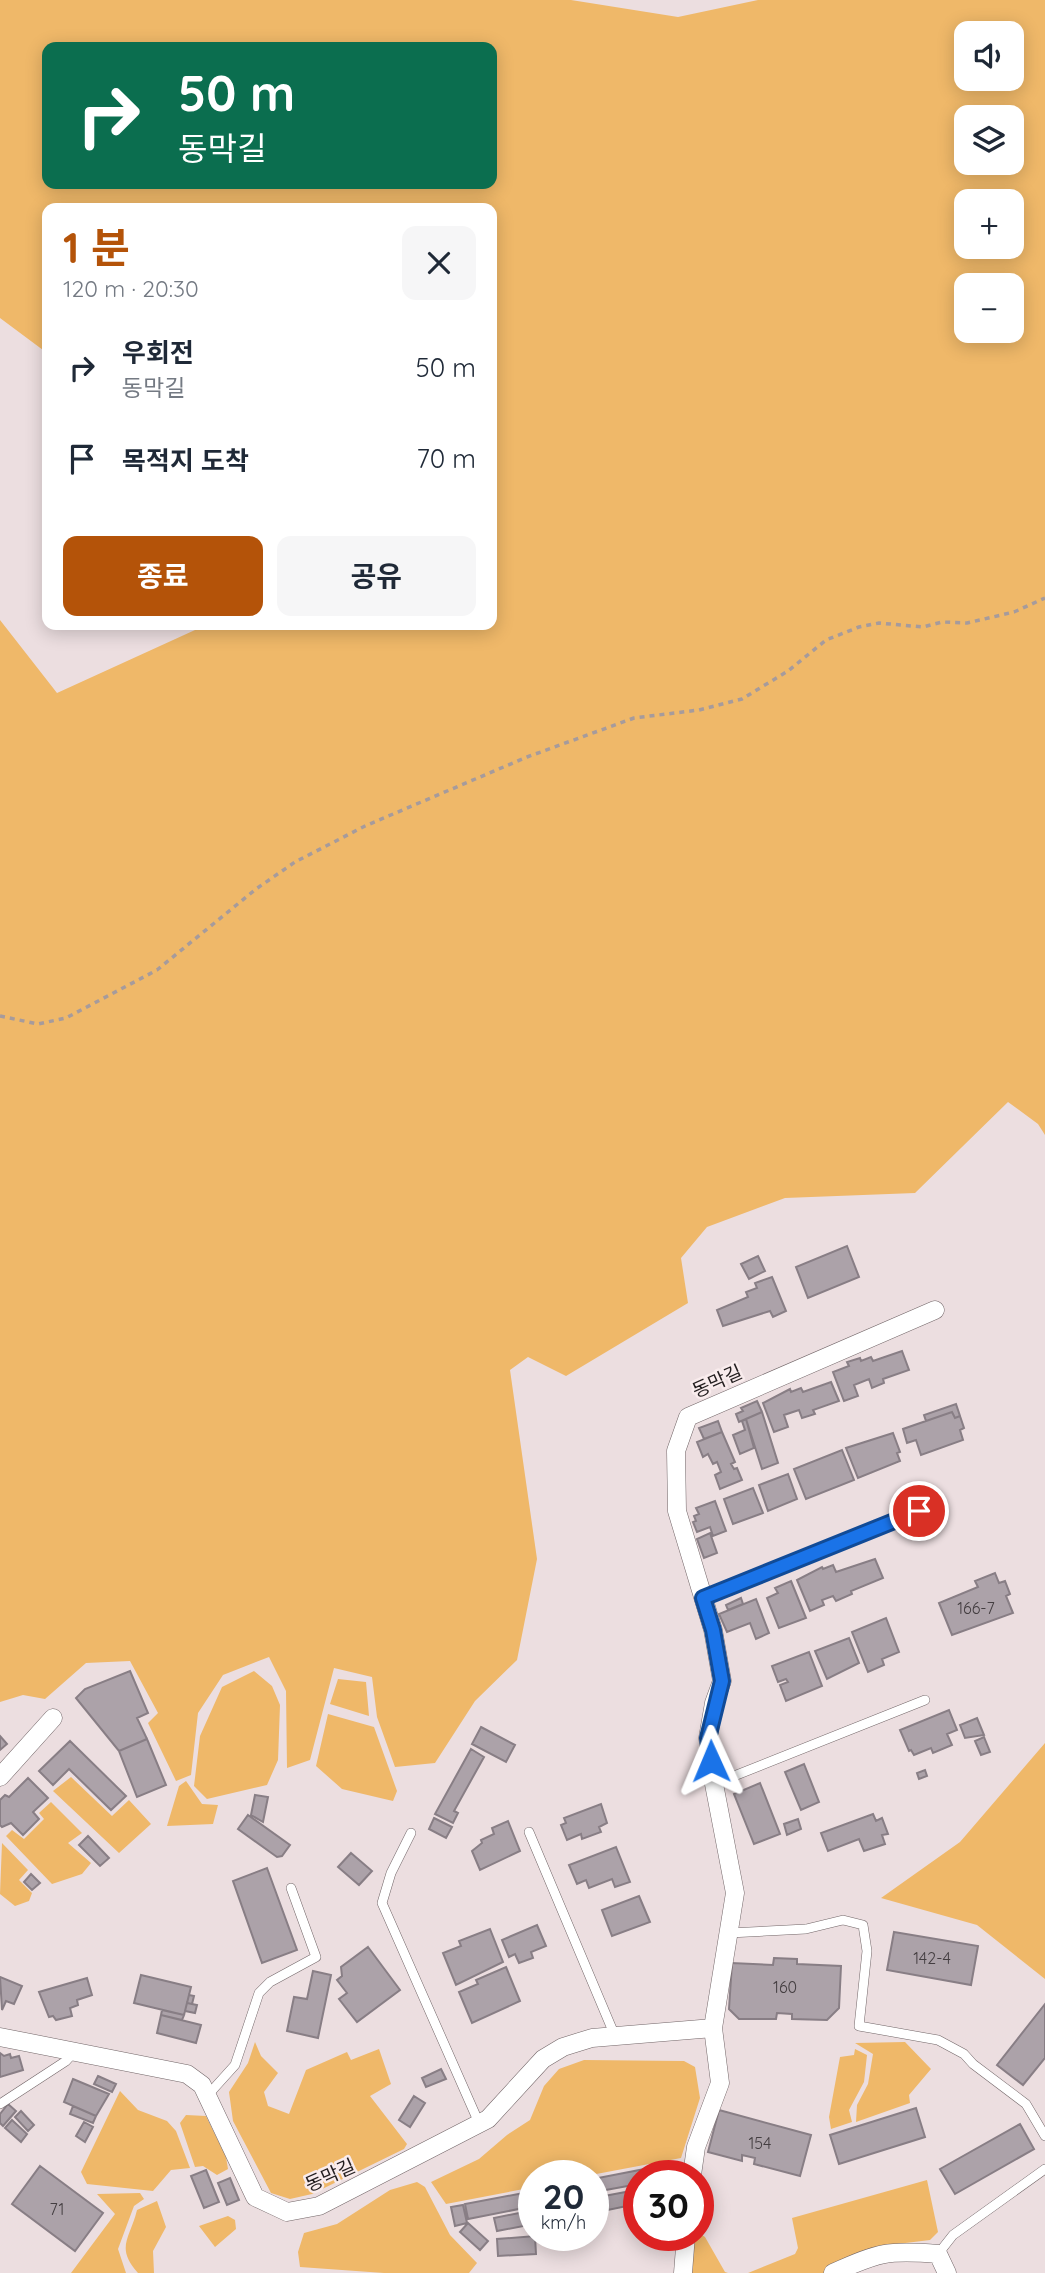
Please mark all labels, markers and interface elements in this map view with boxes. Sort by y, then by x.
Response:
map controls [954,21,1024,343]
button: sound [954,21,1024,91]
text: 50 m [178,62,295,123]
icon: right [63,70,154,161]
button: layers [954,105,1024,175]
text: 동막길 [178,128,266,168]
button: + [954,189,1024,259]
text: 1 분 [63,221,130,274]
button: close [402,226,476,300]
button: − [954,273,1024,343]
text: 120 m · 20:30 [63,274,199,303]
text: 우회전 [122,336,194,369]
icon: right [63,349,101,387]
text: 50 m [416,351,476,384]
text: 동막길 [122,373,185,402]
icon: arrive [63,440,101,478]
text: 70 m [416,442,476,475]
text: 목적지 도착 [122,444,249,477]
button: 종료 [63,536,263,616]
button: 공유 [277,536,476,616]
street label: 동막길 [688,1359,746,1403]
pin [889,1481,949,1541]
icon: arrive [900,1492,938,1530]
house number: 166-7 [957,1598,995,1618]
position arrow [674,1724,748,1798]
house number: 142-4 [913,1948,951,1968]
house number: 160 [773,1977,797,1997]
house number: 154 [748,2133,772,2153]
street label: 동막길 [301,2153,359,2197]
speed limit sign: 30 [623,2160,714,2251]
text: 20 [543,2174,584,2218]
house number: 71 [50,2199,64,2219]
text: km/h [541,2211,586,2234]

